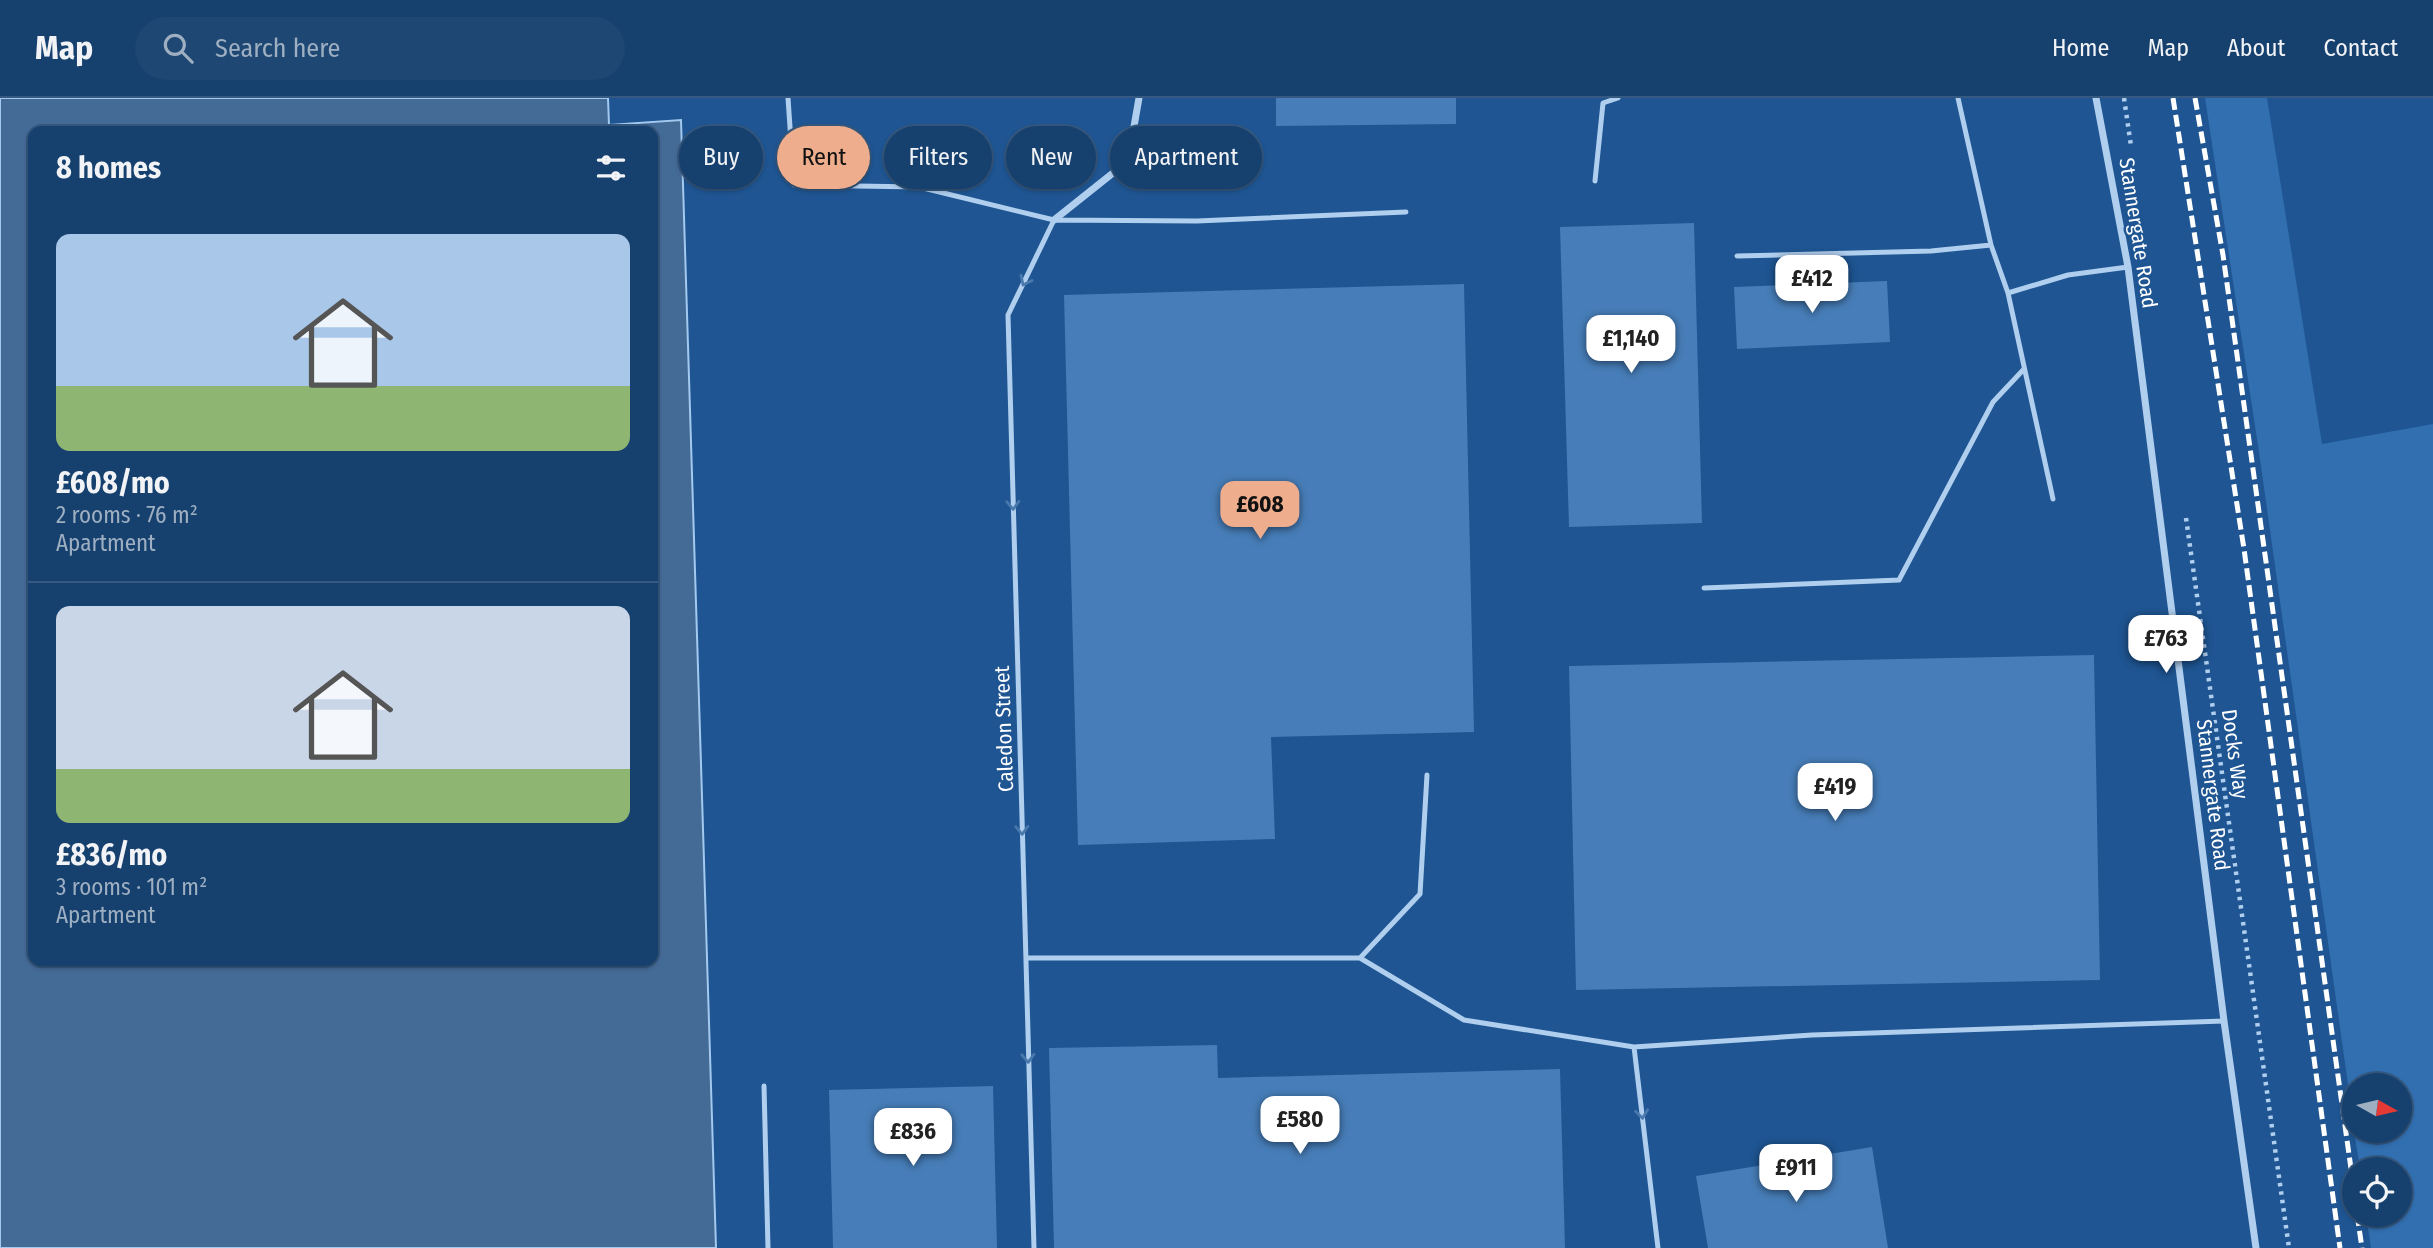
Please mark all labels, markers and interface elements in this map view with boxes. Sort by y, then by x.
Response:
search box [135,17,625,80]
text: Map [35,28,93,68]
icon: search [159,29,197,67]
text: Search here [215,33,340,64]
text: Home [2052,34,2109,62]
text: Map [2147,34,2189,62]
text: About [2227,34,2285,62]
text: Contact [2323,34,2398,62]
chip: Buy [679,126,763,189]
chip: Rent [777,126,870,189]
chip: Filters [884,126,992,189]
chip: New [1006,126,1096,189]
chip: Apartment [1110,126,1262,189]
icon: filters [592,149,630,187]
text: 8 homes [56,150,161,186]
street label: Stannergate Road [2113,156,2163,310]
pin: £412 [1771,256,1853,315]
text: £412 [1791,264,1833,292]
one-way arrow [1019,274,1033,286]
icon: home [280,280,406,406]
pin: £1,140 [1574,316,1688,375]
text: £1,140 [1602,324,1660,352]
text: £608/mo [56,465,170,501]
pin: £608 [1219,482,1301,541]
text: £608 [1236,490,1284,518]
one-way arrow [1006,500,1021,511]
text: 2 rooms · 76 m² [56,501,198,529]
text: Apartment [56,529,156,557]
pin: £763 [2125,616,2207,675]
text: £763 [2144,624,2188,652]
icon: home [280,652,406,778]
street label: Caledon Street [989,665,1019,793]
street label: Docks Way [2216,707,2254,801]
street label: Stannergate Road [2191,718,2235,872]
pin: £419 [1794,764,1876,823]
text: £419 [1814,772,1856,800]
one-way arrow [1015,825,1030,836]
text: £836/mo [56,837,167,873]
text: 3 rooms · 101 m² [56,873,207,901]
text: Apartment [56,901,156,929]
one-way arrow [1021,1052,1036,1063]
north arrow [2342,1073,2412,1143]
map controls [2342,1073,2412,1227]
pin: £580 [1259,1096,1341,1156]
text: £580 [1277,1105,1323,1133]
pin: £836 [872,1108,954,1168]
one-way arrow [1635,1108,1650,1120]
text: £836 [890,1117,936,1145]
pin: £911 [1755,1144,1837,1204]
text: £911 [1775,1153,1817,1181]
button: locate [2342,1157,2412,1227]

